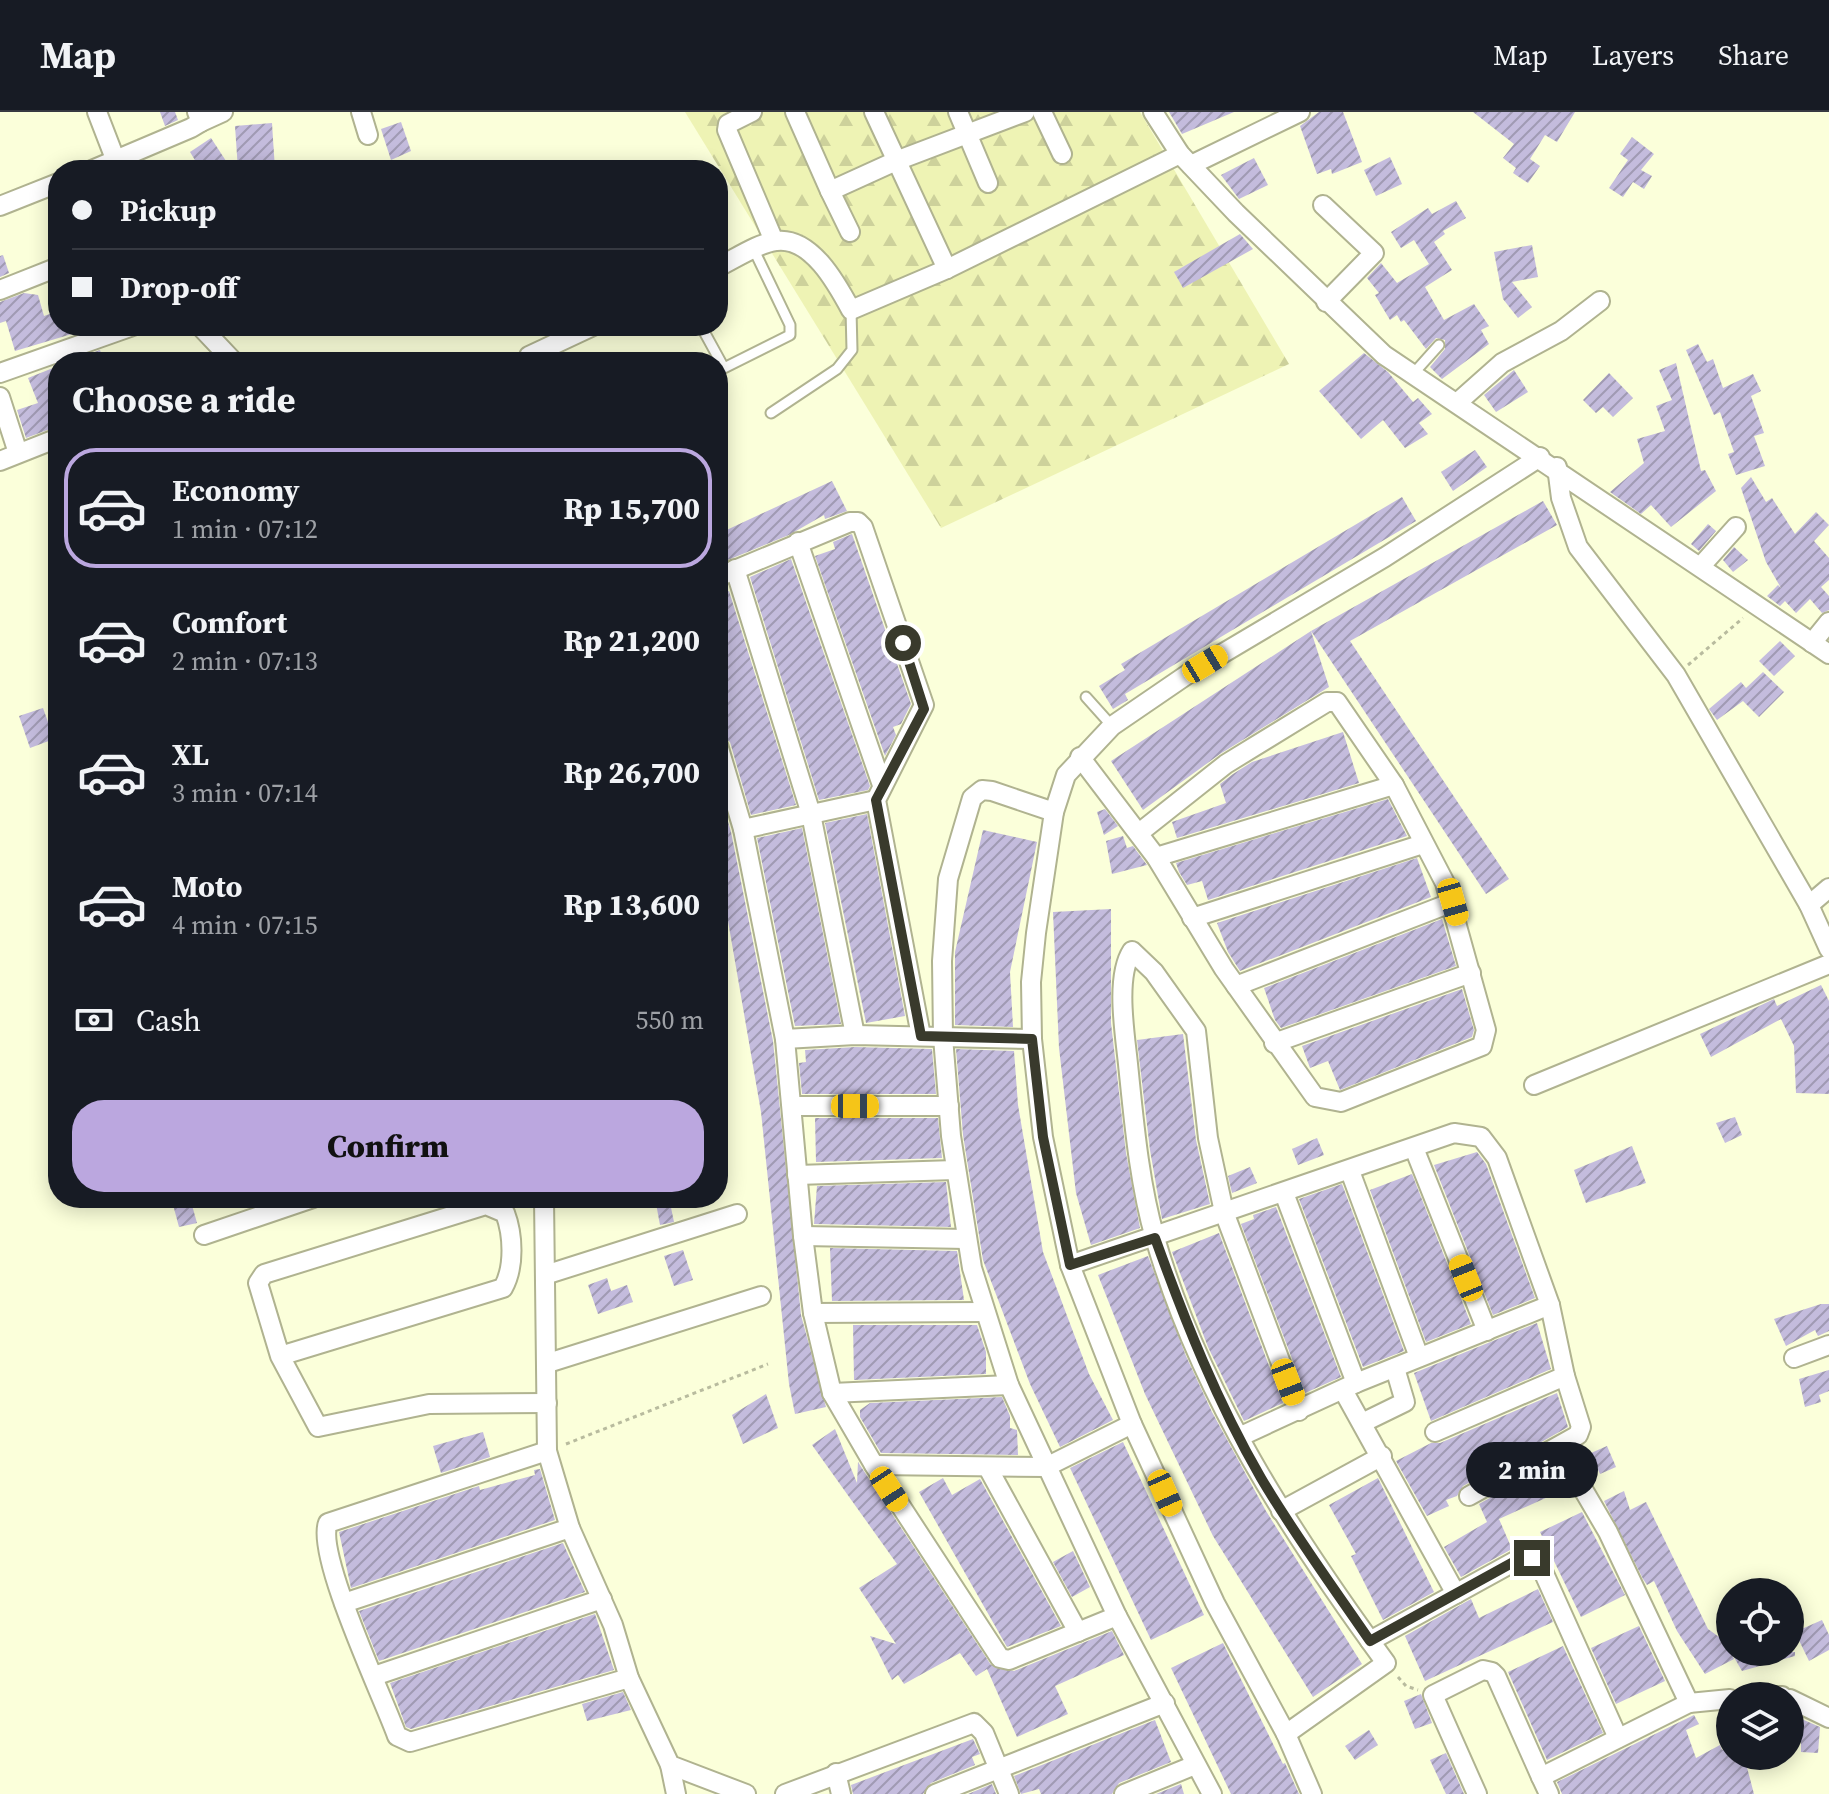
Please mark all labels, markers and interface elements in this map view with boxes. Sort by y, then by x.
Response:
text: Map [40,29,116,81]
text: Map [1493,36,1548,74]
text: Layers [1592,36,1674,74]
text: Share [1718,36,1789,74]
text: Pickup [120,190,216,231]
text: Drop-off [120,267,238,308]
text: Choose a ride [72,375,295,424]
text: Economy [172,470,300,511]
icon: car [76,472,148,544]
text: Rp 15,700 [563,488,700,529]
text: 1 min · 07:12 [172,511,318,547]
text: Comfort [172,602,287,643]
icon: car [76,604,148,676]
text: Rp 21,200 [563,620,700,661]
route start [885,625,921,661]
car [1178,641,1232,687]
text: 2 min · 07:13 [172,643,318,679]
text: XL [172,734,209,775]
icon: car [76,736,148,808]
text: Rp 26,700 [563,752,700,793]
text: 3 min · 07:14 [172,775,318,811]
text: Moto [172,866,243,907]
icon: car [76,868,148,940]
car [1435,876,1471,928]
text: Rp 13,600 [563,884,700,925]
text: 4 min · 07:15 [172,907,318,943]
icon: cash [72,998,116,1042]
text: Cash [136,1000,201,1041]
text: 550 m [636,1002,704,1038]
car [831,1094,879,1118]
button: Confirm [72,1100,704,1192]
car [1446,1251,1486,1305]
car [1268,1355,1308,1409]
callout: 2 min [1466,1442,1598,1498]
text: 2 min [1498,1452,1566,1488]
car [866,1462,912,1516]
car [1144,1466,1186,1520]
route end [1514,1540,1550,1576]
map controls [1716,1578,1804,1770]
button: locate [1716,1578,1804,1666]
button: layers [1716,1682,1804,1770]

